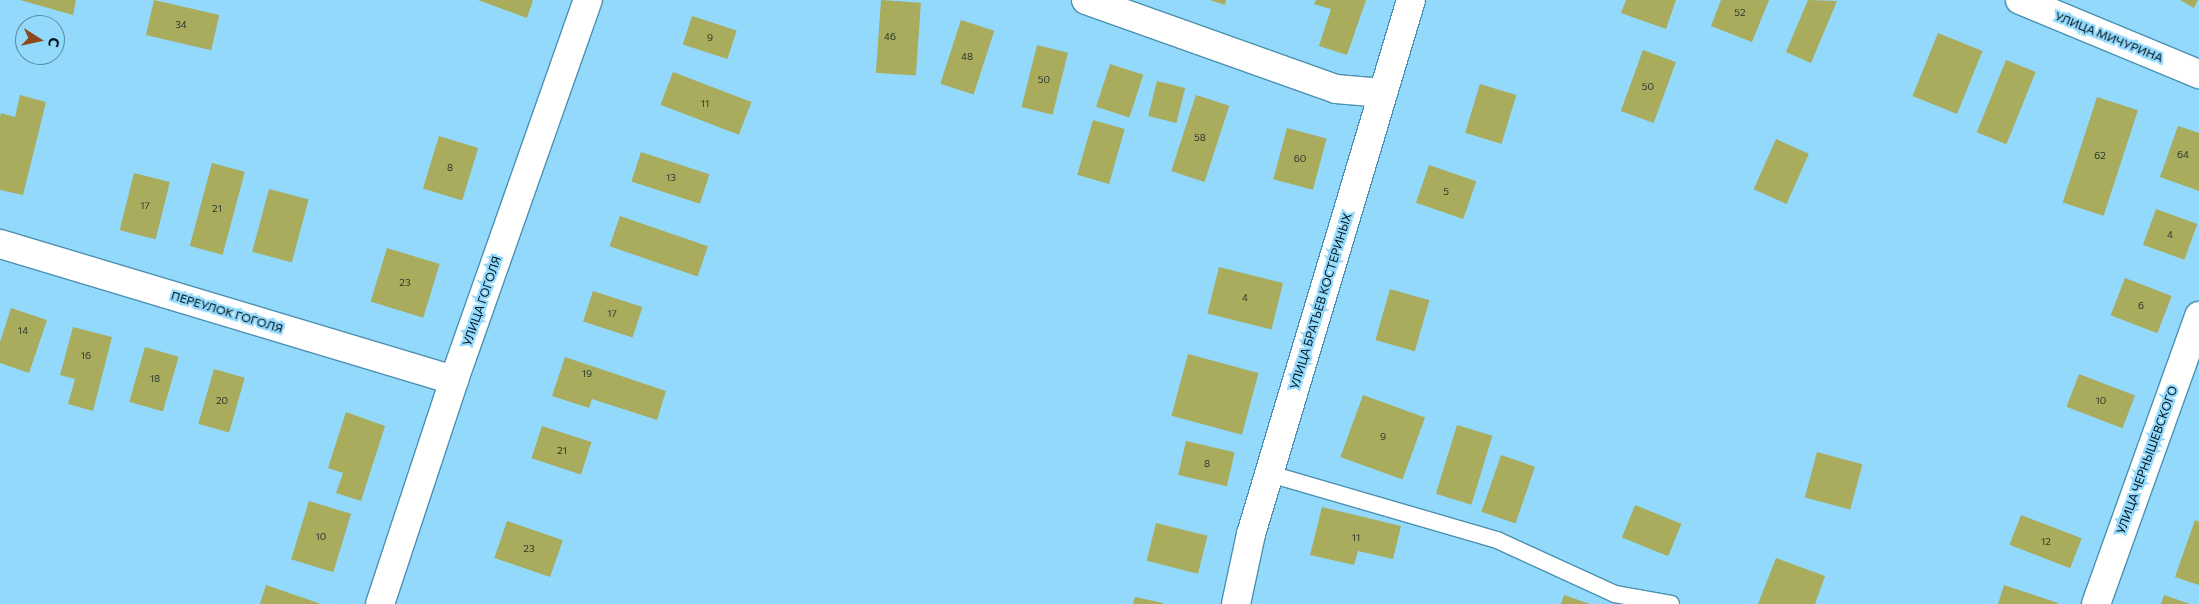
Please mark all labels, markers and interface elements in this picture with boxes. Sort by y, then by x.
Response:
house number: 52 [1734,7,1746,19]
street label: УЛИЦА МИЧУРИНА [2053,9,2165,65]
north arrow [15,15,65,65]
house number: 34 [175,19,187,31]
house number: 46 [884,31,896,43]
house number: 9 [707,32,713,44]
text: С [45,36,63,49]
house number: 48 [961,51,973,63]
house number: 50 [1038,74,1050,86]
house number: 50 [1642,81,1654,93]
house number: 11 [701,98,709,110]
house number: 58 [1194,132,1206,144]
house number: 64 [2177,149,2189,161]
house number: 62 [2094,150,2106,162]
house number: 60 [1294,153,1306,165]
house number: 8 [447,162,453,174]
house number: 13 [666,172,676,184]
house number: 5 [1443,186,1449,198]
house number: 17 [140,200,150,212]
house number: 21 [212,203,222,215]
street label: УЛИЦА БРАТЬЕВ КОСТЕРИНЫХ [1287,211,1355,391]
house number: 4 [2167,229,2173,241]
street label: УЛИЦА ГОГОЛЯ [460,254,504,348]
house number: 23 [399,277,411,289]
street label: ПЕРЕУЛОК ГОГОЛЯ [169,288,285,336]
house number: 4 [1242,292,1248,304]
house number: 6 [2138,300,2144,312]
house number: 17 [607,308,617,320]
house number: 14 [18,325,28,337]
house number: 16 [81,350,91,362]
house number: 19 [582,368,592,380]
house number: 18 [150,373,160,385]
street label: УЛИЦА ЧЕРНЫШЕВСКОГО [2113,384,2181,536]
house number: 20 [216,395,228,407]
house number: 10 [2096,395,2106,407]
house number: 9 [1380,431,1386,443]
house number: 21 [557,445,567,457]
house number: 8 [1204,458,1210,470]
house number: 10 [316,531,326,543]
house number: 11 [1352,532,1360,544]
house number: 12 [2041,536,2051,548]
house number: 23 [523,543,535,555]

